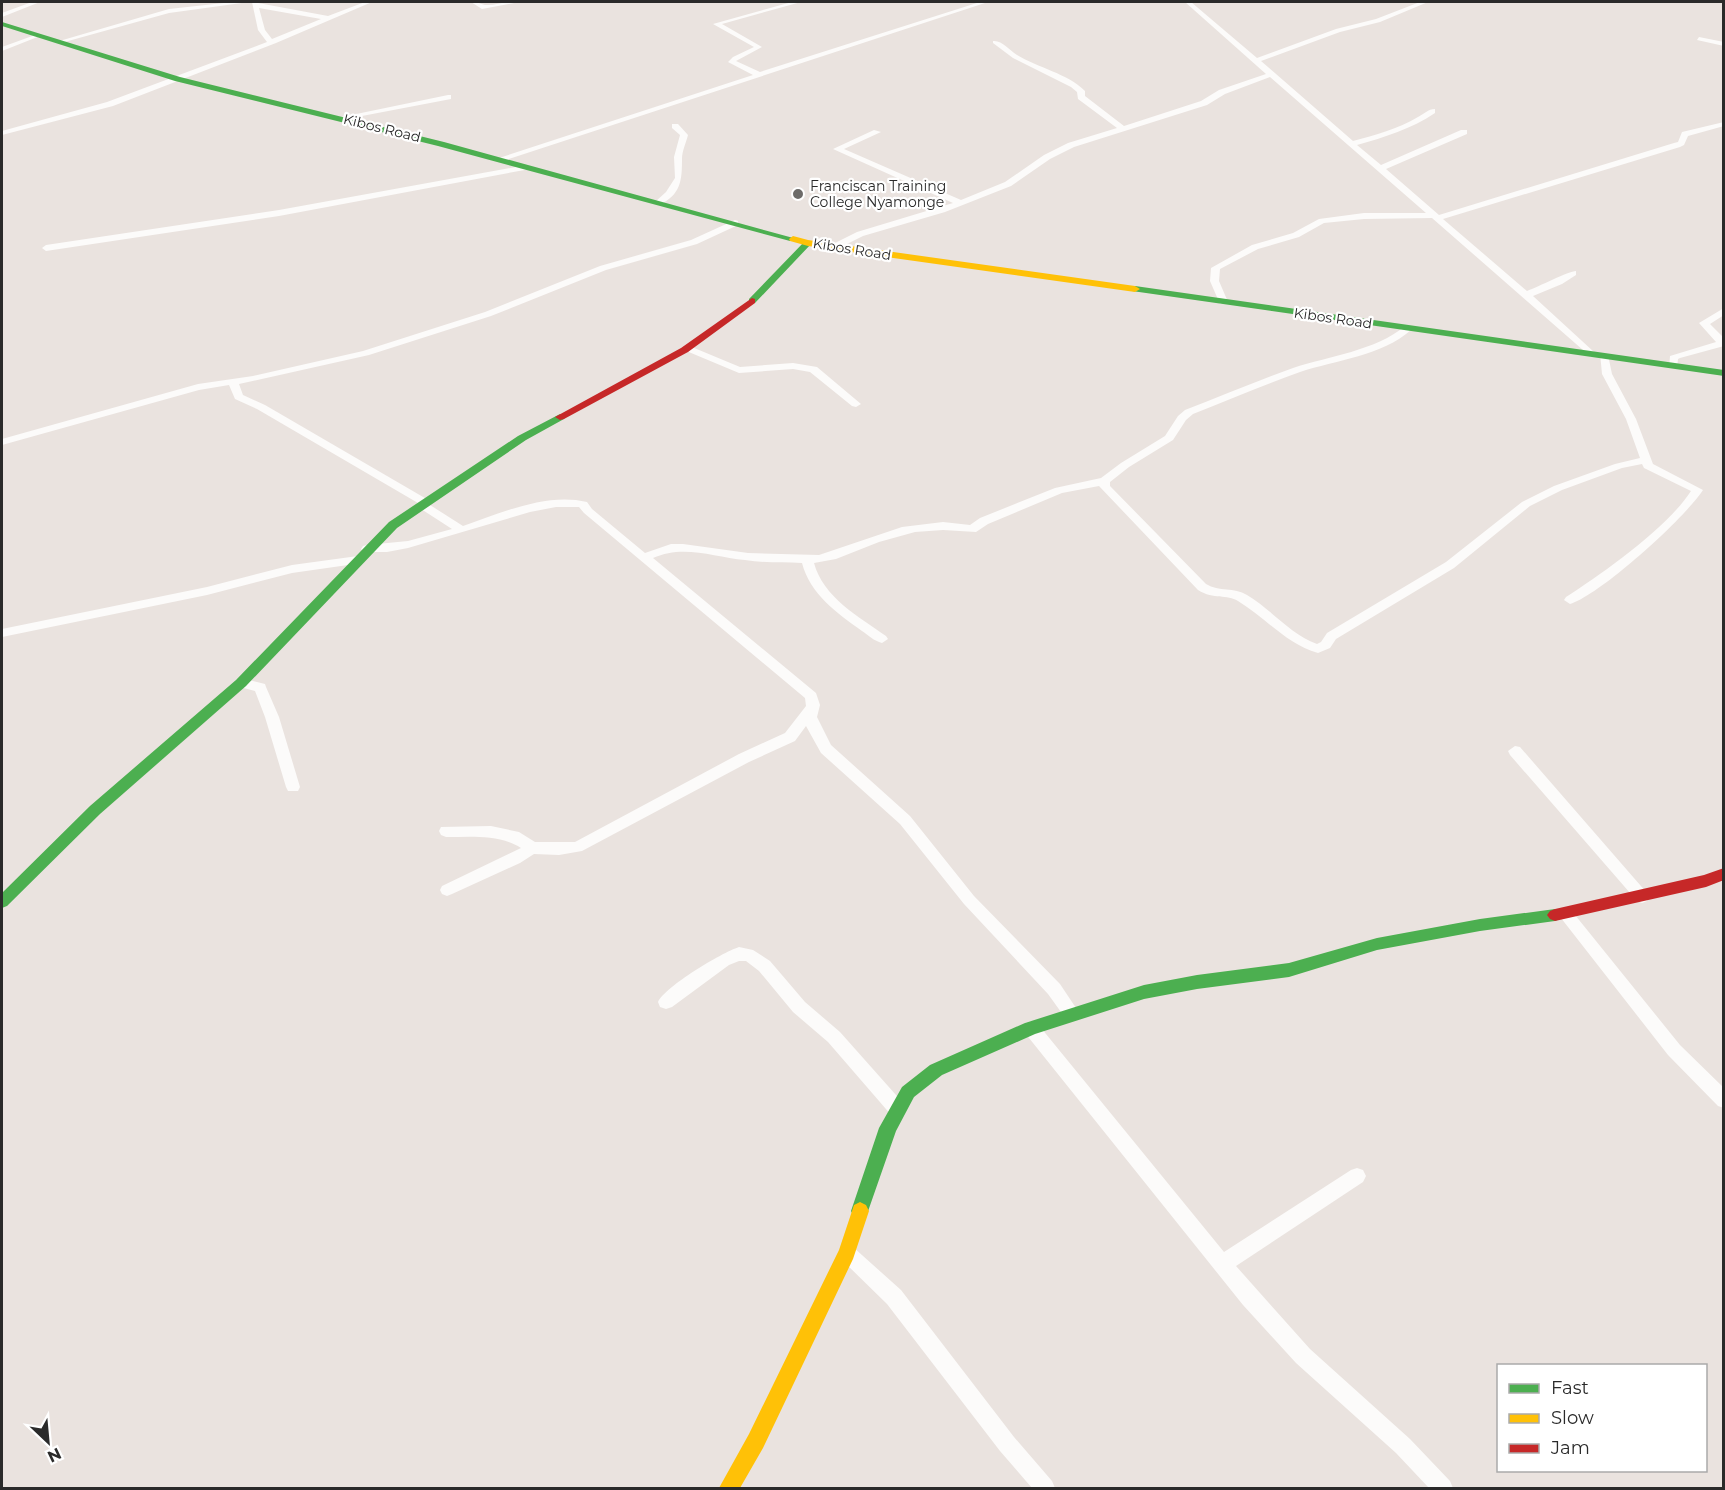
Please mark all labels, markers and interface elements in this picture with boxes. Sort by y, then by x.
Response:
street label: Kibos Road [341,110,423,146]
place label: Franciscan Training College Nyamonge [810,177,946,211]
marker: Franciscan Training College Nyamonge [791,187,805,201]
street label: Kibos Road [812,234,892,264]
street label: Kibos Road [1293,304,1373,332]
legend [1497,1364,1707,1472]
text: Fast [1551,1377,1589,1399]
text: Slow [1551,1407,1594,1429]
north arrow [18,1412,78,1472]
text: Jam [1550,1437,1590,1459]
text: N [44,1444,64,1466]

